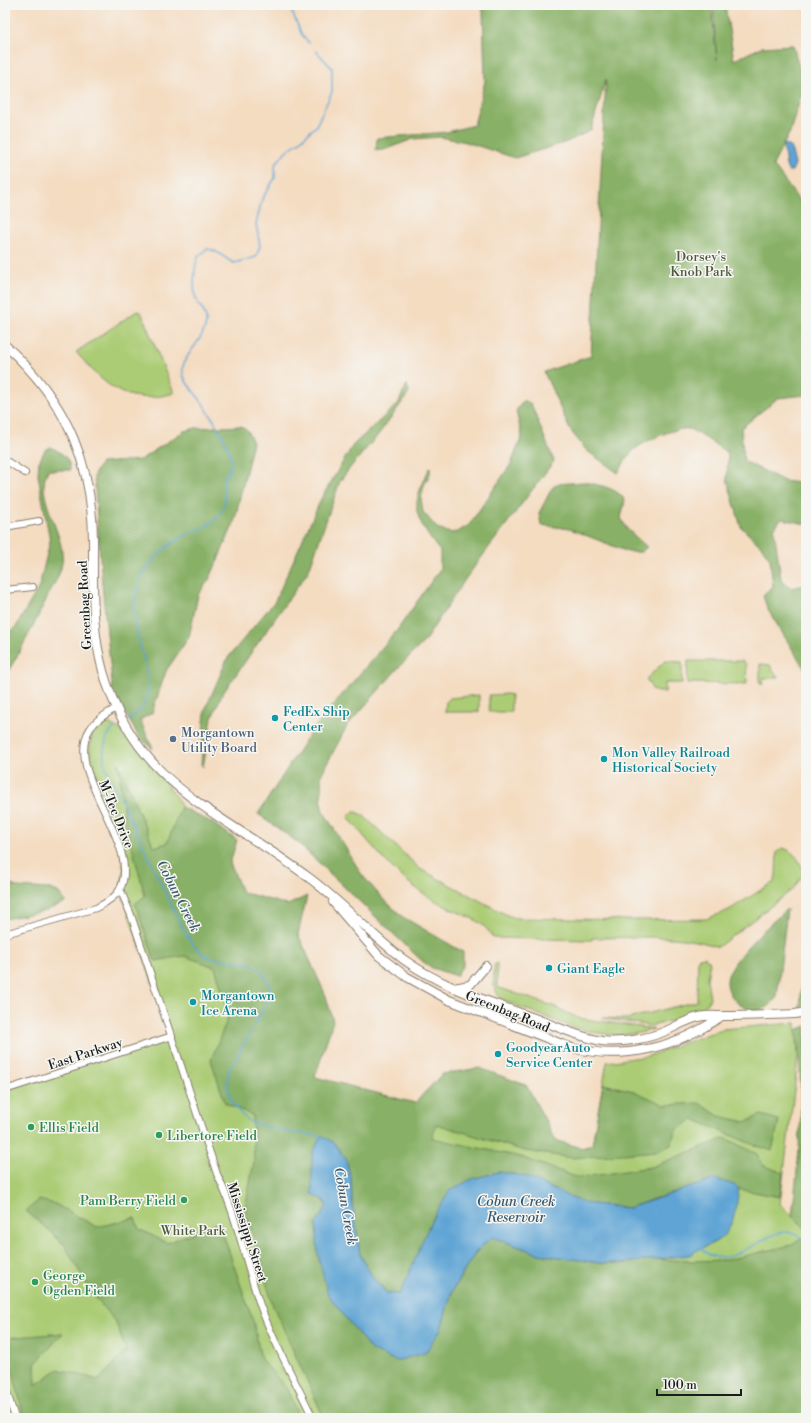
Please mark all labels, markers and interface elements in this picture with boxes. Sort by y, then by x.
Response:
park label: Dorsey's Knob Park [670,249,733,280]
street label: Greenbag Road [75,559,95,650]
place label: FedEx Ship Center [283,704,350,735]
marker: FedEx Ship Center [270,713,280,723]
place label: Morgantown Utility Board [181,725,257,756]
marker: Morgantown Utility Board [168,734,178,744]
place label: Mon Valley Railroad Historical Society [612,745,731,776]
marker: Mon Valley Railroad Historical Society [599,754,609,764]
street label: M-Tec Drive [95,778,137,851]
water label: Cobun Creek [152,857,204,936]
place label: Giant Eagle [557,961,626,977]
marker: Giant Eagle [544,963,554,973]
place label: Morgantown Ice Arena [201,988,275,1019]
street label: Greenbag Road [463,988,553,1036]
marker: Morgantown Ice Arena [188,997,198,1007]
street label: East Parkway [46,1034,125,1074]
place label: GoodyearAuto Service Center [506,1040,593,1071]
marker: GoodyearAuto Service Center [493,1049,503,1059]
place label: Ellis Field [39,1120,99,1136]
marker: Ellis Field [26,1122,36,1132]
place label: Libertore Field [167,1128,257,1144]
marker: Libertore Field [154,1130,164,1140]
water label: Cobun Creek [329,1166,361,1246]
street label: Mississippi Street [223,1180,271,1285]
place label: Pam Berry Field [80,1193,177,1209]
water label: Cobun Creek Reservoir [477,1193,555,1227]
marker: Pam Berry Field [179,1195,189,1205]
park label: White Park [160,1223,226,1239]
place label: George Ogden Field [43,1268,115,1299]
marker: George Ogden Field [30,1277,40,1287]
scale bar [657,1371,741,1397]
text: 100 m [663,1378,697,1393]

